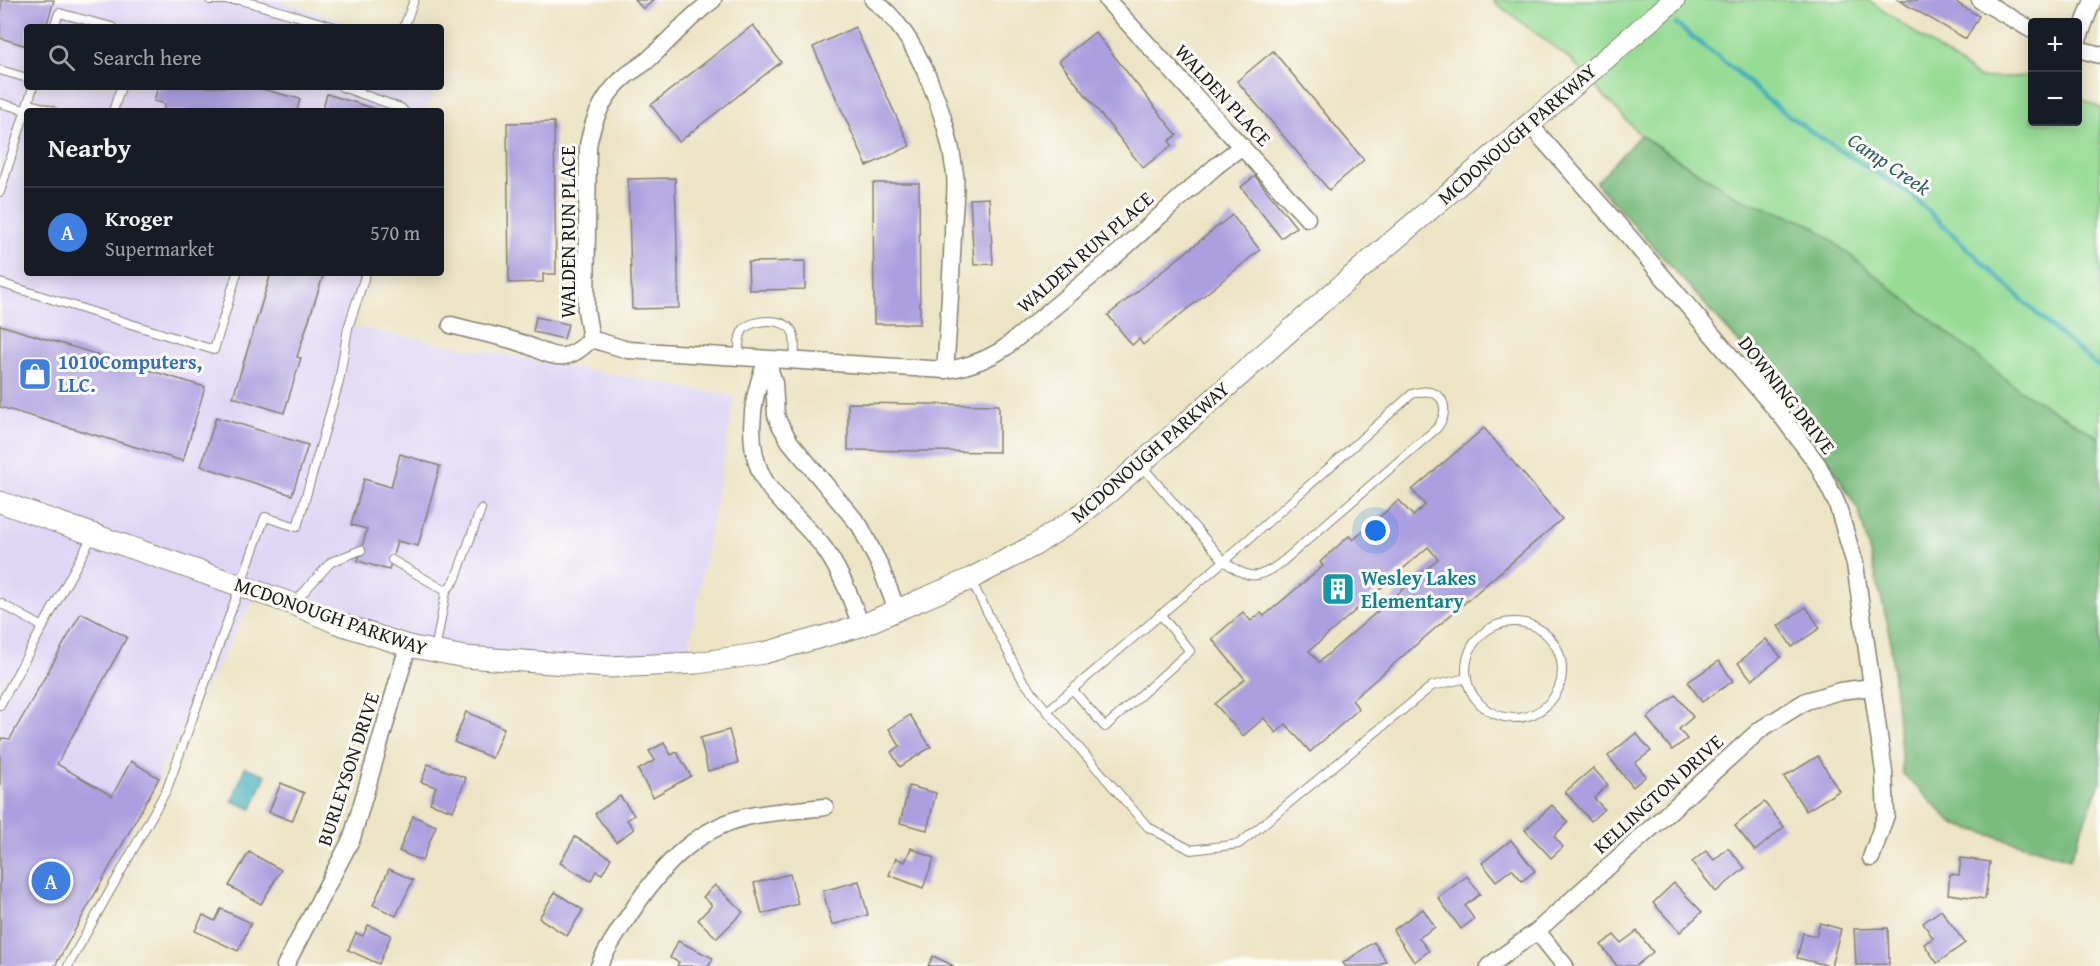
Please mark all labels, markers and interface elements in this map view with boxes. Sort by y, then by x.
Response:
map controls [2028,18,2082,126]
button: + [2028,18,2082,72]
search box [24,24,444,90]
street label: WALDEN PLACE [1168,37,1278,152]
icon: search [45,41,78,74]
text: Search here [93,41,202,73]
street label: MCDONOUGH PARKWAY [1431,56,1603,211]
button: − [2028,72,2082,126]
water label: Camp Creek [1842,124,1937,203]
text: Nearby [48,128,131,167]
street label: WALDEN RUN PLACE [553,146,582,318]
street label: WALDEN RUN PLACE [1010,184,1159,319]
text: Kroger [105,202,173,234]
text: A [61,218,74,247]
text: 570 m [370,218,420,247]
text: Supermarket [105,234,214,263]
street label: DOWNING DRIVE [1732,329,1843,460]
place label: 1010Computers, LLC. [58,347,202,399]
shop icon: 1010Computers, LLC. [17,356,53,392]
street label: MCDONOUGH PARKWAY [1064,374,1236,529]
your location [1361,516,1390,545]
place label: Wesley Lakes Elementary [1361,563,1476,615]
street label: MCDONOUGH PARKWAY [231,569,432,662]
building icon: Wesley Lakes Elementary [1320,571,1356,607]
street label: BURLEYSON DRIVE [309,688,386,849]
street label: KELLINGTON DRIVE [1586,727,1729,860]
pin: A [32,858,70,904]

